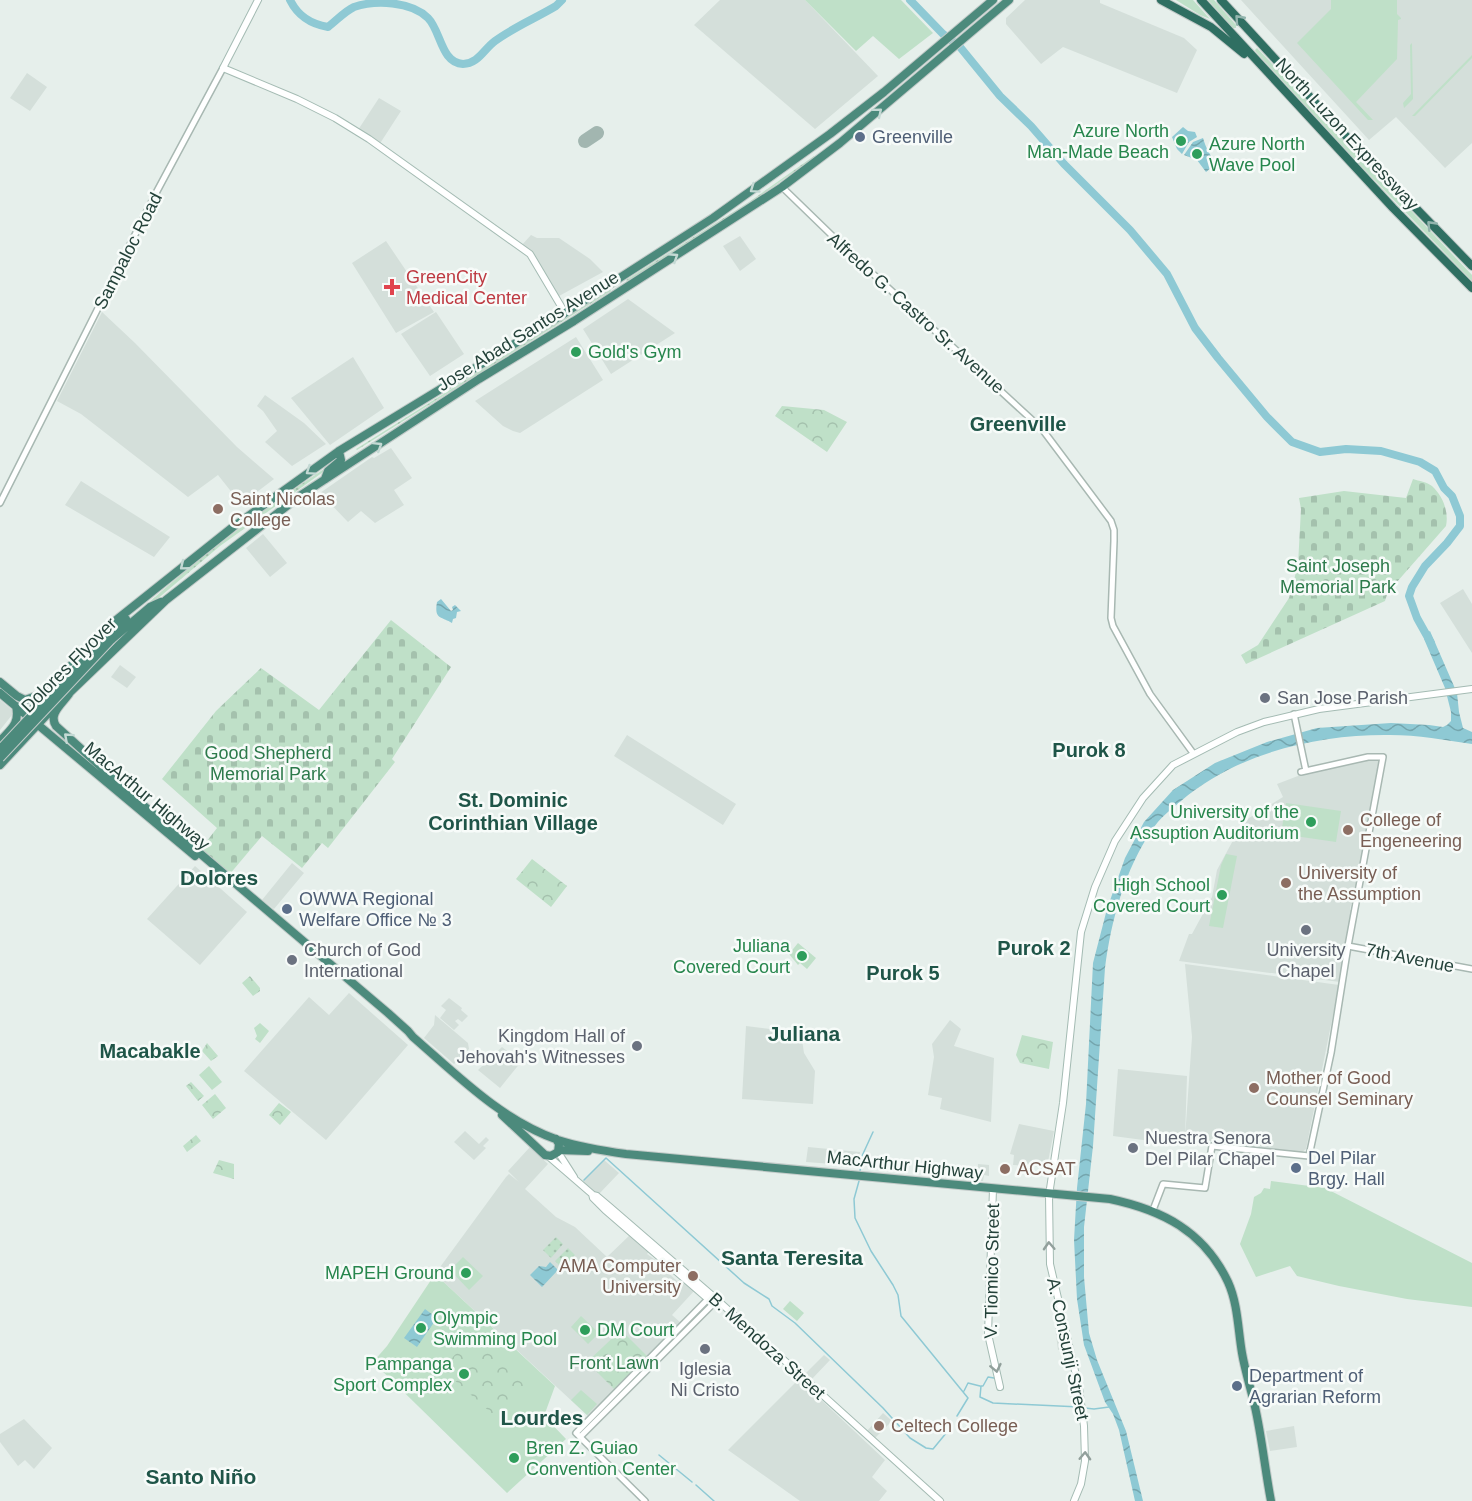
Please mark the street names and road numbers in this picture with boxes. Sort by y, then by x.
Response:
street label: North Luzon Expressway [1271,54,1423,214]
street label: Sampaloc Road [90,189,166,313]
street label: Alfredo G. Castro Sr. Avenue [824,228,1008,398]
street label: Jose Abad Santos Avenue [434,267,622,395]
street label: Dolores Flyover [17,613,121,717]
street label: MacArthur Highway [80,738,214,854]
street label: 7th Avenue [1364,940,1456,976]
street label: MacArthur Highway [826,1147,984,1183]
street label: V. Tiomico Street [981,1203,1003,1339]
street label: A. Consunji Street [1043,1276,1093,1422]
street label: B. Mendoza Street [705,1289,829,1403]

